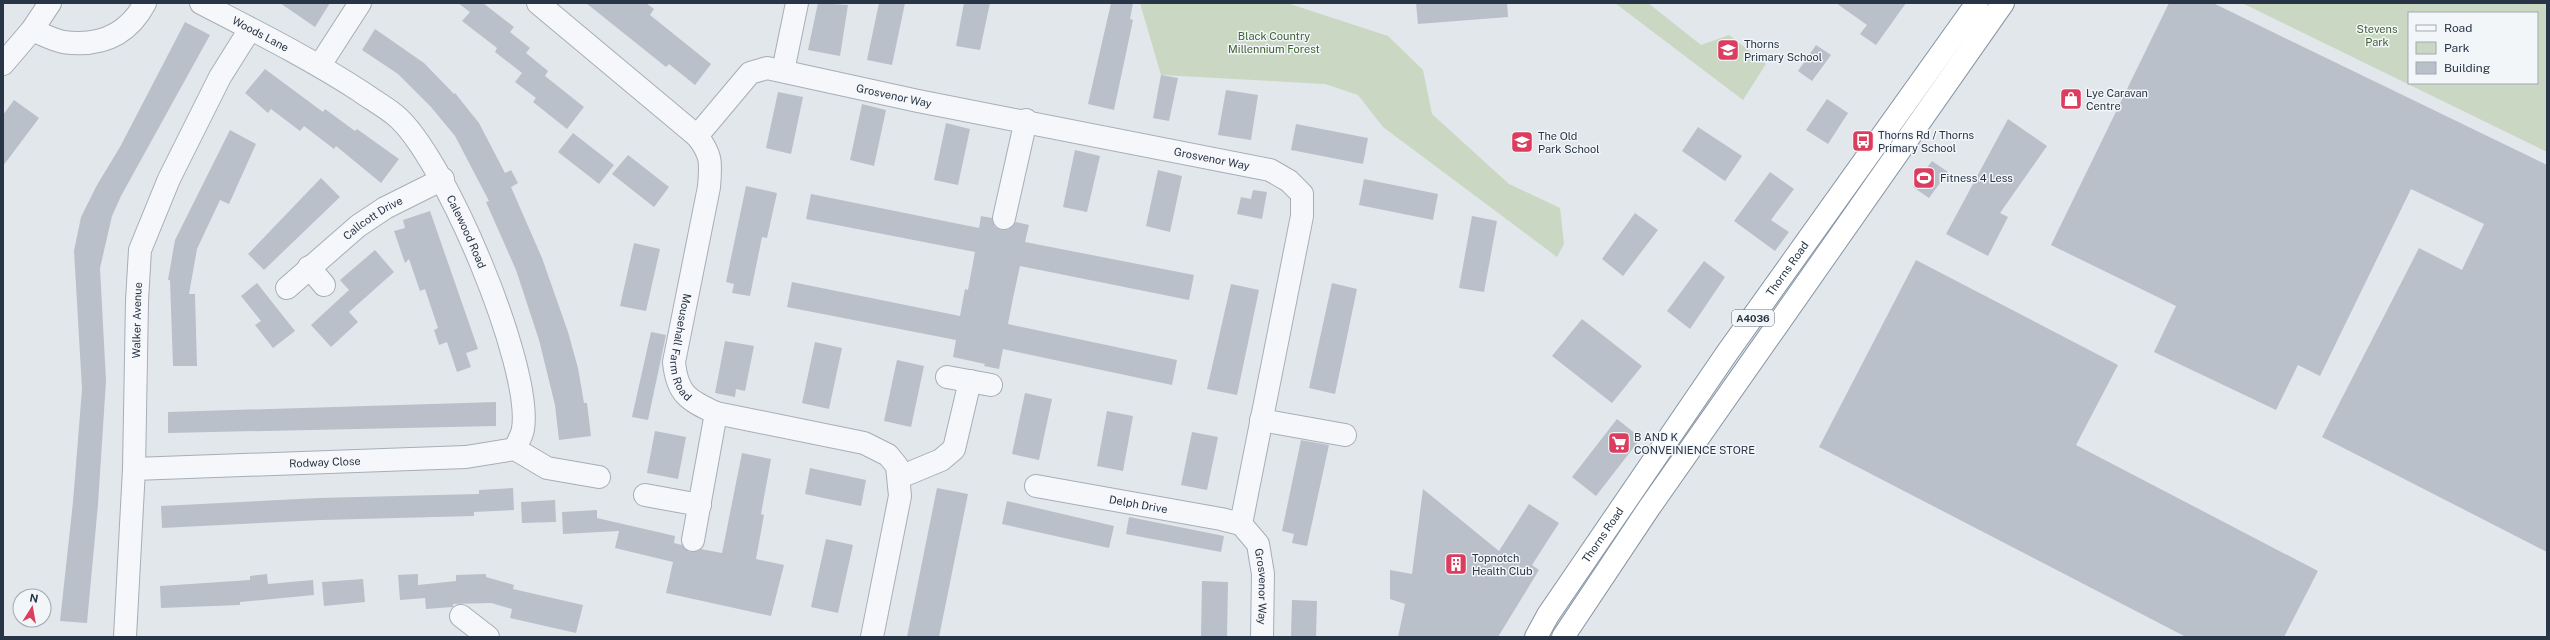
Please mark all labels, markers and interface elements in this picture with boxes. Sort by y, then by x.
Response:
legend [2408,12,2538,84]
street label: Woods Lane [230,14,291,54]
text: Road [2444,21,2472,35]
park label: Stevens Park [2357,23,2398,48]
park label: Black Country Millennium Forest [1228,30,1320,55]
school or university icon: Thorns Primary School [1715,37,1741,63]
place label: Thorns Primary School [1744,38,1822,63]
text: Park [2444,41,2470,55]
text: Building [2444,61,2490,75]
street label: Grosvenor Way [855,82,933,110]
shop icon: Lye Caravan Centre [2058,86,2084,112]
place label: Lye Caravan Centre [2086,87,2148,112]
bus stop icon: Thorns Rd / Thorns Primary School [1850,128,1876,154]
school or university icon: The Old Park School [1509,129,1535,155]
place label: Thorns Rd / Thorns Primary School [1878,129,1975,154]
place label: The Old Park School [1538,130,1600,155]
street label: Grosvenor Way [1173,145,1251,172]
sports icon: Fitness 4 Less [1911,165,1937,191]
place label: Fitness 4 Less [1940,172,2013,184]
street label: Calewood Road [444,193,488,270]
street label: Callcott Drive [341,194,404,242]
street label: Thorns Road [1764,239,1811,298]
street label: Walker Avenue [130,282,144,359]
street label: Mousehall Farm Road [668,293,694,403]
road number: A4036 [1732,310,1774,326]
supermarket icon: B AND K CONVEINIENCE STORE [1606,430,1632,456]
place label: B AND K CONVEINIENCE STORE [1634,431,1755,456]
street label: Rodway Close [289,455,361,469]
street label: Delph Drive [1108,493,1169,515]
street label: Thorns Road [1580,505,1626,565]
street label: Grosvenor Way [1253,547,1269,625]
building icon: Topnotch Health Club [1443,551,1469,577]
place label: Topnotch Health Club [1472,552,1533,577]
north arrow [12,588,52,628]
text: N [29,591,39,605]

